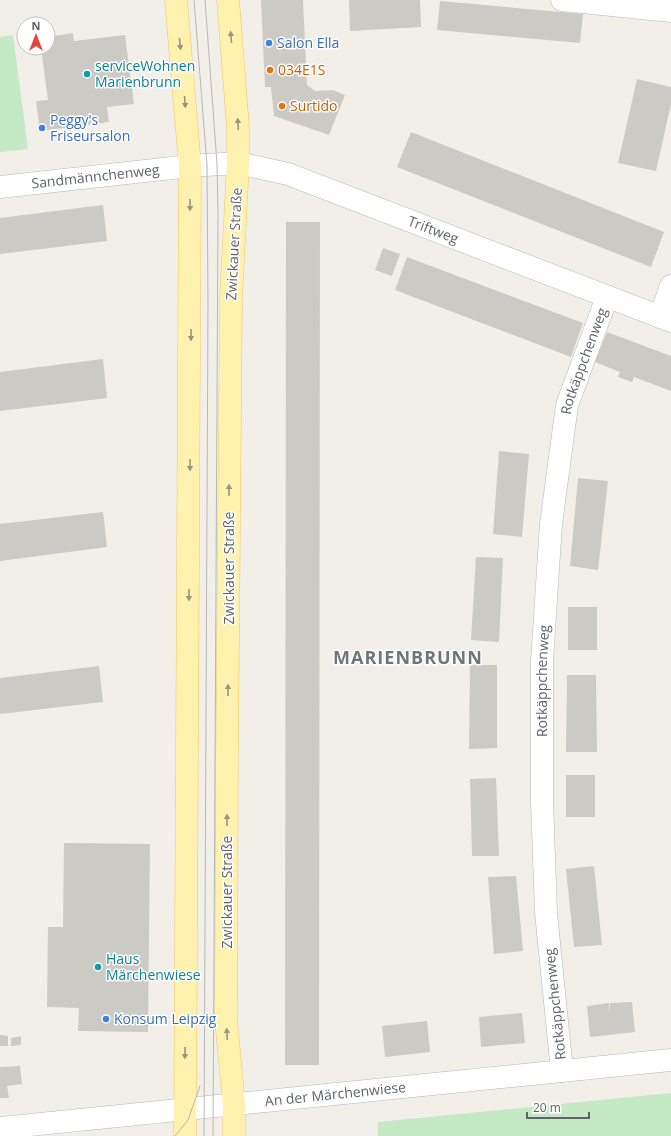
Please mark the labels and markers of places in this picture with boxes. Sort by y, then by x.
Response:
place label: Salon Ella [277,33,339,52]
marker: Salon Ella [264,38,274,48]
place label: serviceWohnen Marienbrunn [95,56,195,91]
place label: 034E1S [278,60,325,79]
marker: 034E1S [265,65,275,75]
marker: serviceWohnen Marienbrunn [82,69,92,79]
place label: Surtido [290,96,338,115]
marker: Surtido [277,101,287,111]
place label: Peggy's Friseursalon [50,110,130,145]
marker: Peggy's Friseursalon [37,123,47,133]
place label: Haus Märchenwiese [106,949,201,984]
marker: Haus Märchenwiese [93,962,103,972]
place label: Konsum Leipzig [114,1009,217,1028]
marker: Konsum Leipzig [101,1014,111,1024]

